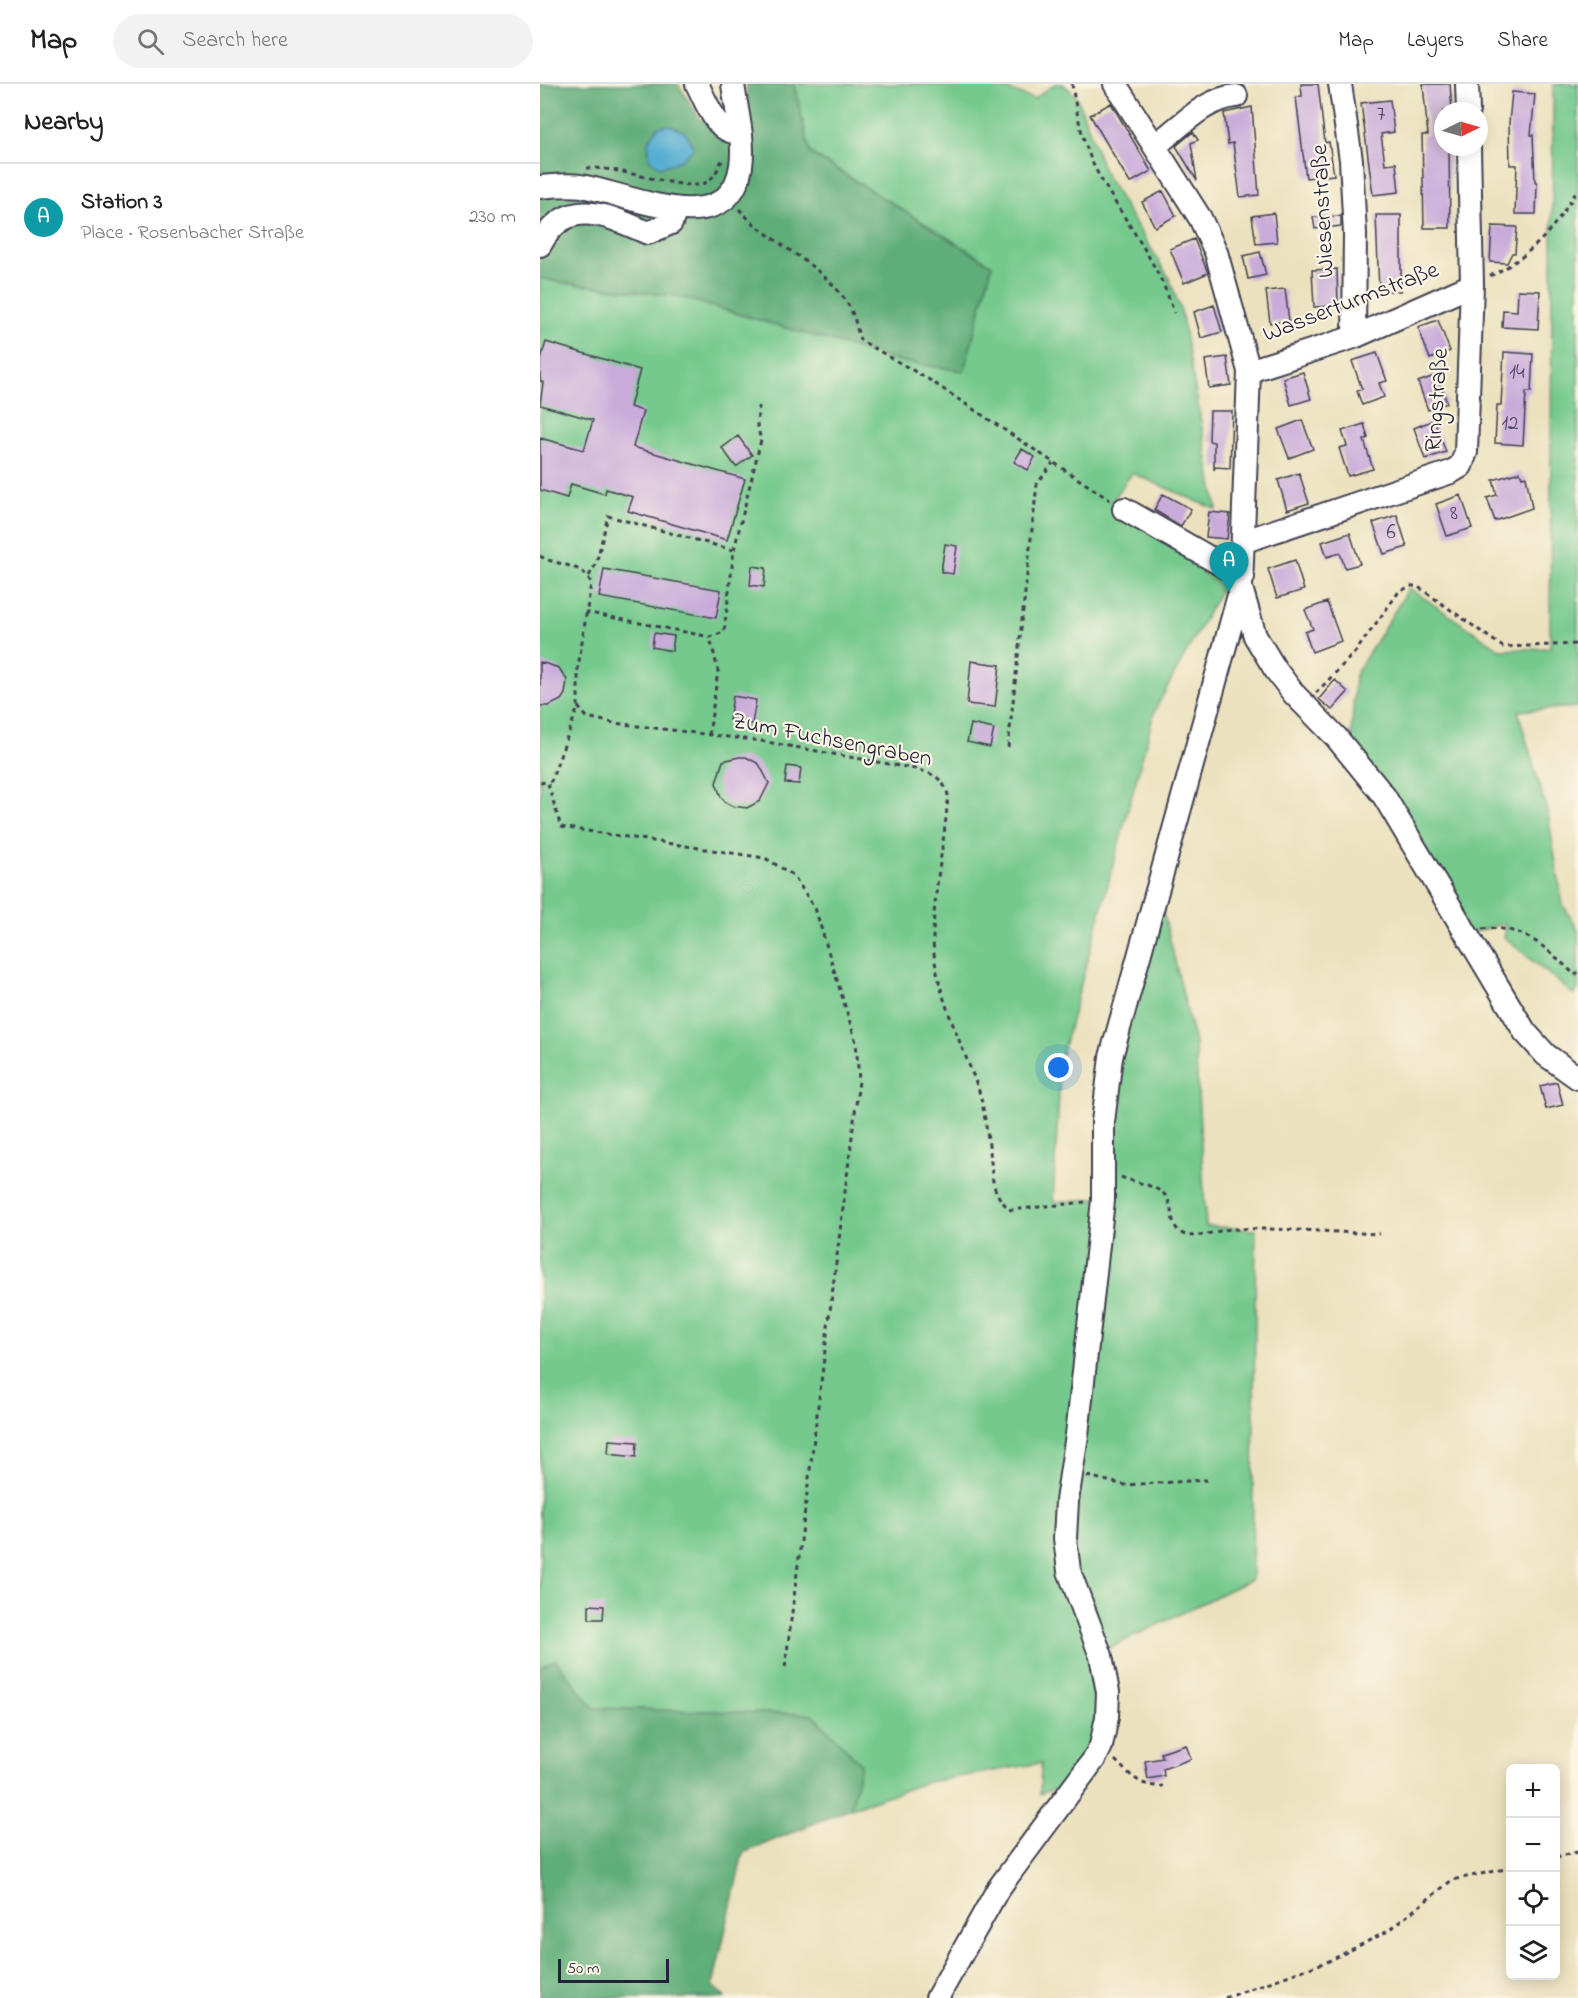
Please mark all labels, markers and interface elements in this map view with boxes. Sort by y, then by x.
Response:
search box [113,14,533,68]
text: Map [30,21,77,62]
icon: search [134,25,167,58]
text: Search here [182,25,288,57]
text: Map [1338,26,1374,56]
text: Layers [1407,26,1464,56]
text: Share [1497,26,1548,56]
house number: 7 [1377,100,1386,130]
north arrow [1434,102,1488,156]
text: Nearby [24,104,103,142]
street label: Wiesenstraße [1303,143,1345,279]
text: Station 3 [81,187,163,219]
text: A [37,203,50,232]
text: 230 m [469,203,516,232]
text: Place · Rosenbacher Straße [81,219,304,248]
street label: Wasserturmstraße [1258,253,1444,353]
street label: Ringstraße [1417,347,1459,453]
house number: 14 [1509,358,1525,388]
house number: 12 [1501,409,1519,439]
house number: 8 [1450,499,1458,529]
house number: 6 [1386,518,1396,548]
pin: A [1210,542,1248,592]
street label: Zum Fuchsengraben [729,704,935,778]
your location [1044,1053,1073,1082]
map controls [1506,1764,1560,1980]
button: + [1506,1764,1560,1818]
button: − [1506,1818,1560,1872]
button: locate [1506,1872,1560,1926]
button: layers [1506,1926,1560,1980]
scale bar [558,1956,669,1984]
text: 50 m [567,1957,599,1981]

